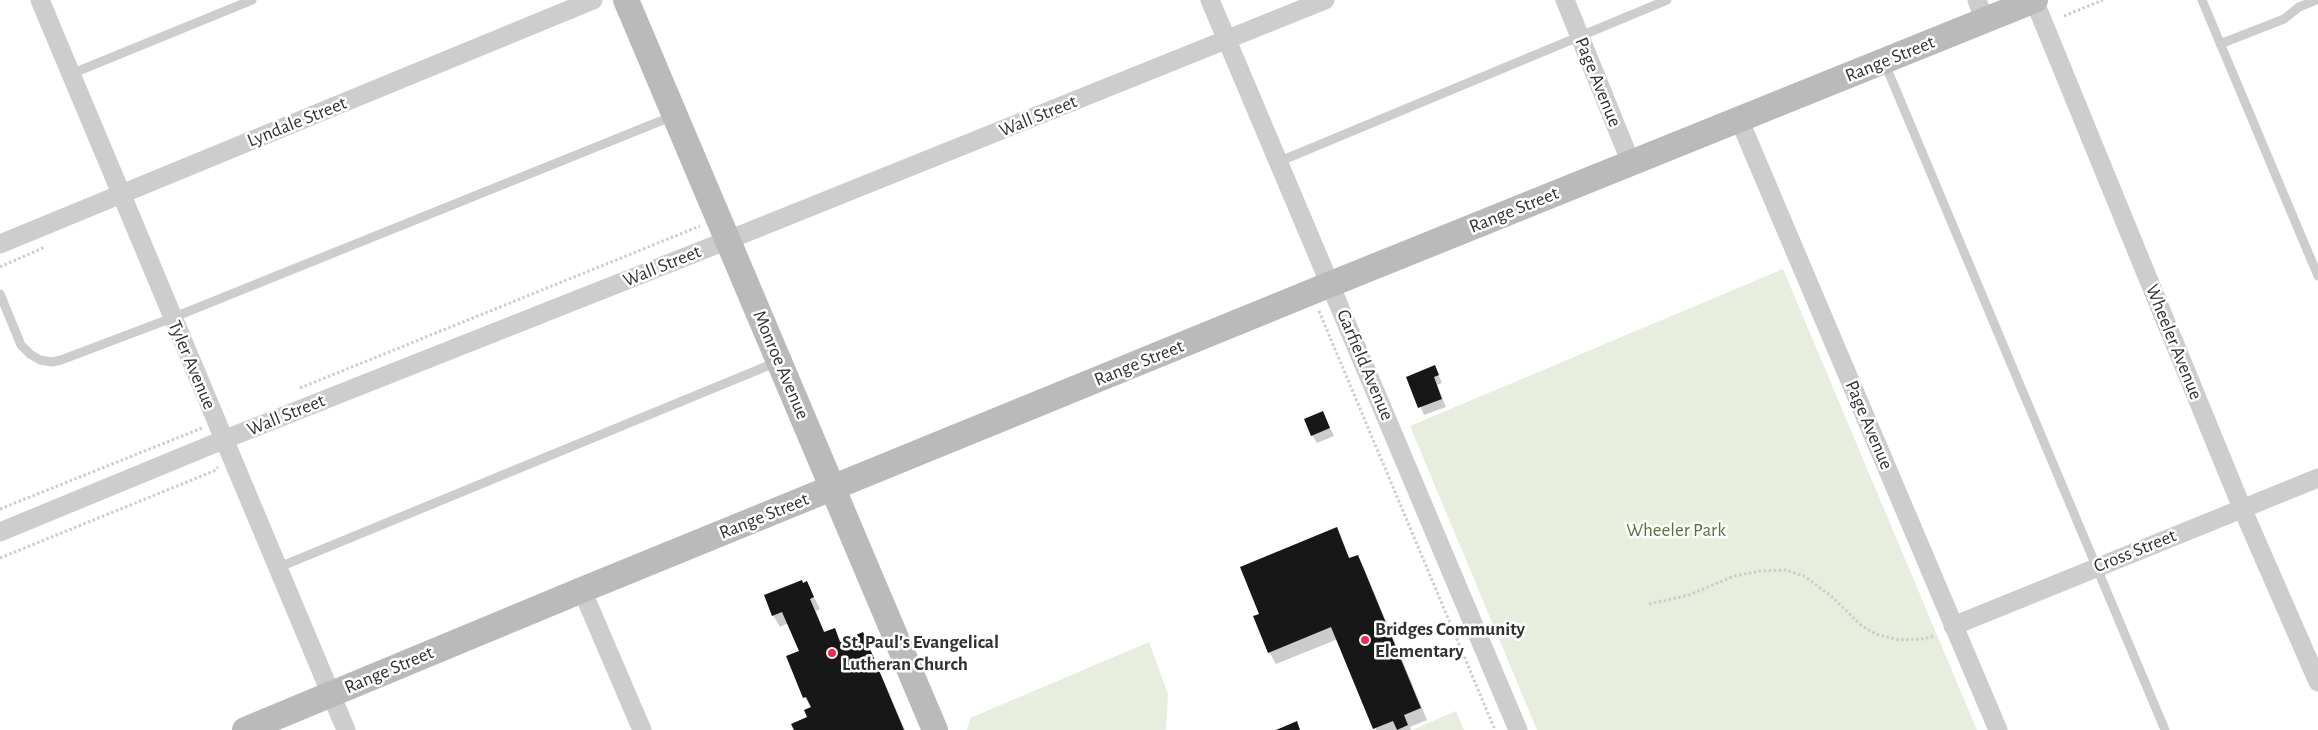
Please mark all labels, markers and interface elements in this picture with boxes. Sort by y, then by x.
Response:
street label: Range Street [1842,31,1938,87]
street label: Page Avenue [1570,34,1626,130]
street label: Wall Street [996,90,1080,142]
street label: Lyndale Street [244,92,350,152]
street label: Range Street [1466,182,1562,238]
street label: Wall Street [620,240,704,292]
street label: Wheeler Avenue [2141,281,2207,403]
street label: Garfield Avenue [1331,306,1399,424]
street label: Monroe Avenue [748,307,814,423]
street label: Tyler Avenue [163,317,221,413]
street label: Range Street [1091,335,1187,391]
street label: Page Avenue [1840,377,1898,473]
street label: Wall Street [244,389,328,441]
street label: Range Street [716,488,812,544]
park label: Wheeler Park [1626,519,1726,541]
street label: Cross Street [2090,524,2180,578]
place label: Bridges Community Elementary [1375,618,1525,662]
place label: St. Paul's Evangelical Lutheran Church [842,631,999,675]
marker: Bridges Community Elementary [1359,634,1371,646]
street label: Range Street [341,641,437,699]
marker: St. Paul's Evangelical Lutheran Church [826,647,838,659]

